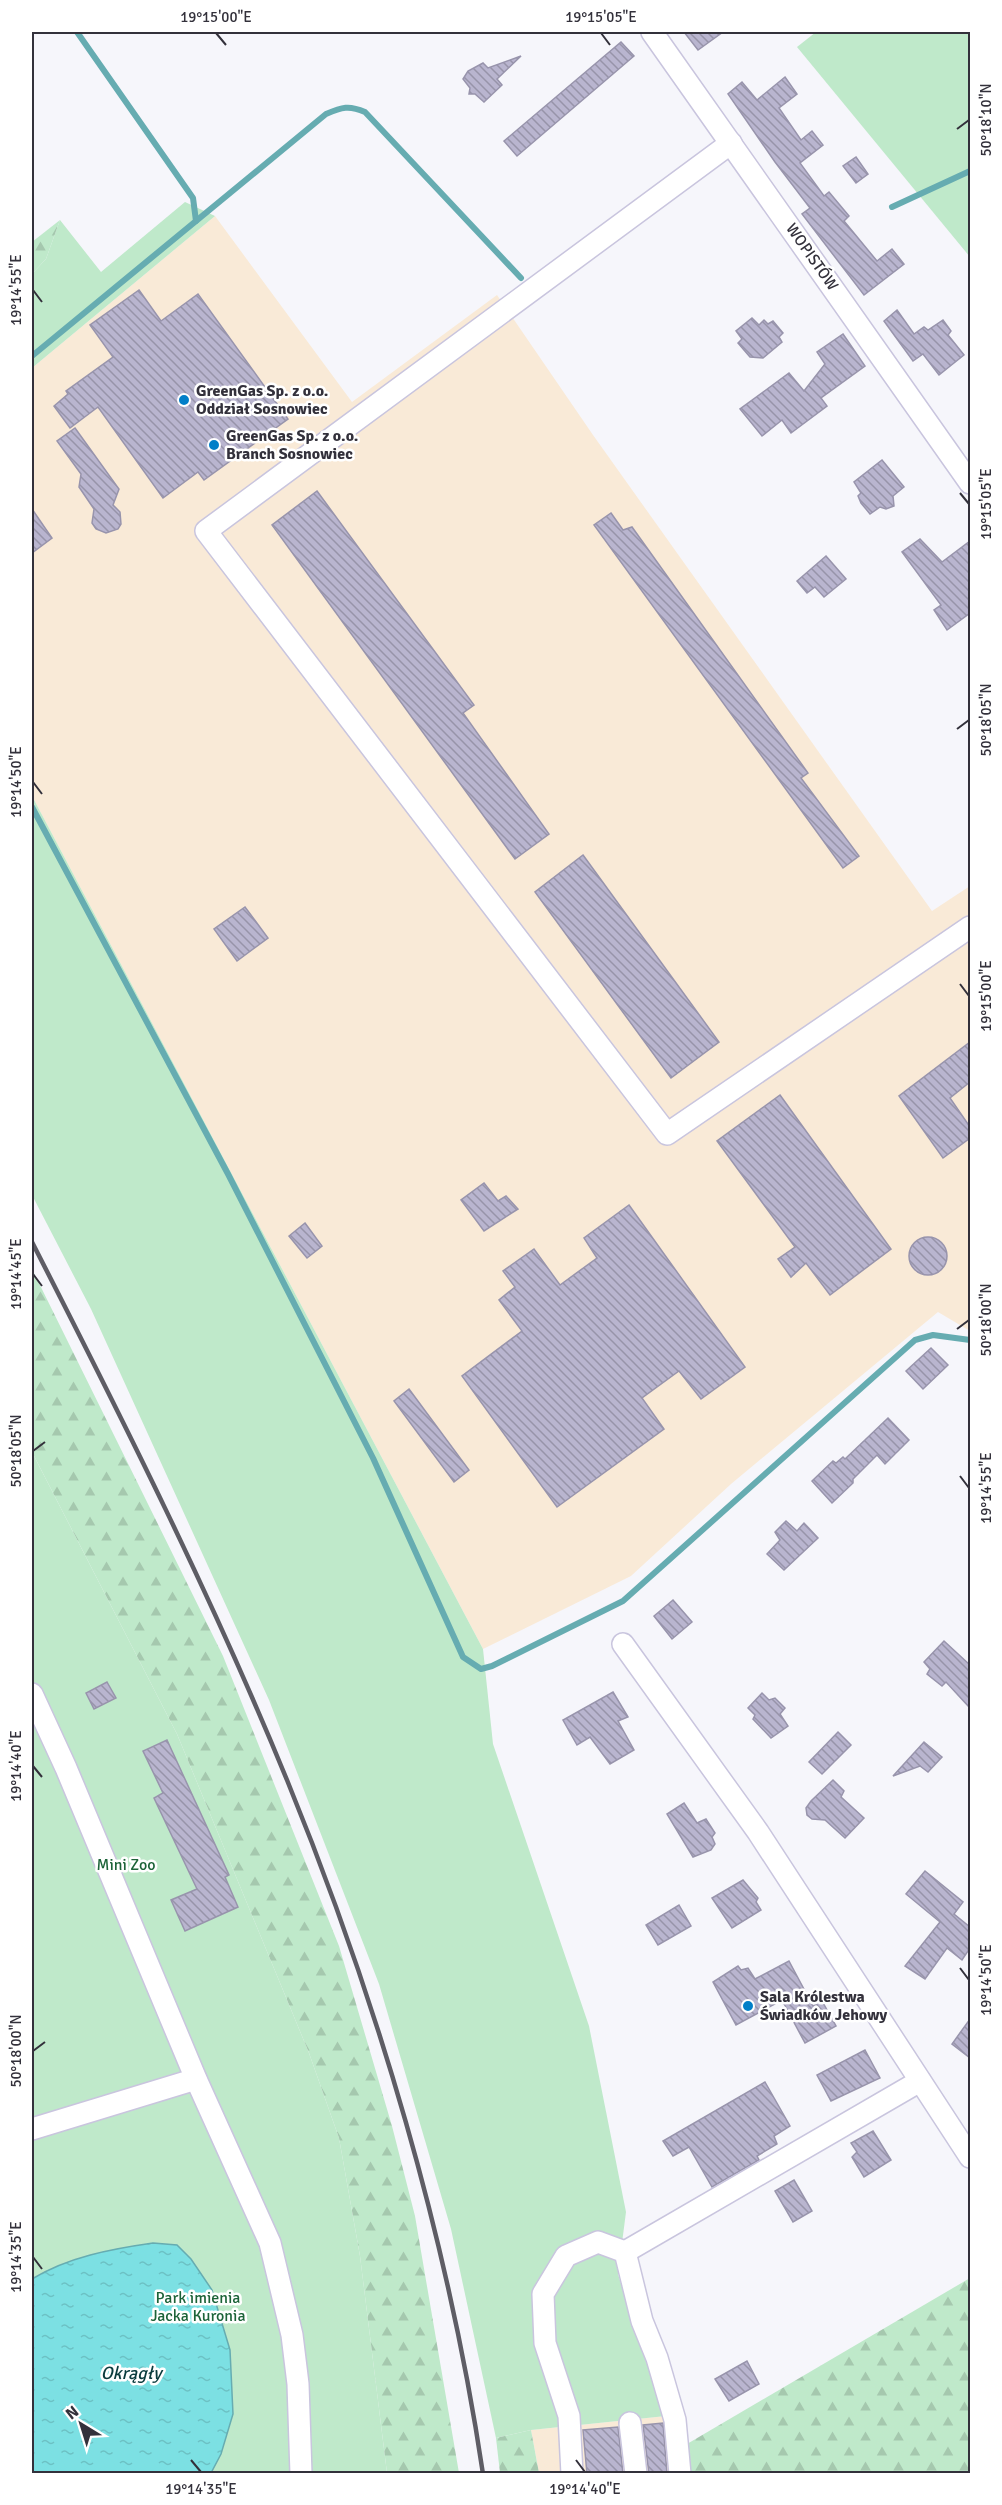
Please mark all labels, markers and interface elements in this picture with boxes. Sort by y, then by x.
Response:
text: 19°15'00"E [180,8,252,26]
text: 19°15'05"E [565,8,637,26]
text: 50°18'10"N [977,83,995,157]
street label: WOPISTÓW [782,219,843,295]
text: 19°14'55"E [7,254,25,326]
place label: GreenGas Sp. z o.o. Oddział Sosnowiec [196,381,328,419]
marker: GreenGas Sp. z o.o. Oddział Sosnowiec [177,393,191,407]
place label: GreenGas Sp. z o.o. Branch Sosnowiec [226,426,358,464]
marker: GreenGas Sp. z o.o. Branch Sosnowiec [207,438,221,452]
text: 19°15'05"E [977,468,995,540]
text: 50°18'05"N [977,683,995,757]
text: 19°14'50"E [7,746,25,818]
text: 19°15'00"E [977,960,995,1032]
text: 19°14'45"E [7,1238,25,1310]
text: 50°18'00"N [977,1283,995,1357]
text: 50°18'05"N [7,1414,25,1488]
text: 19°14'55"E [977,1452,995,1524]
text: 19°14'40"E [7,1730,25,1802]
park label: Mini Zoo [96,1855,156,1875]
text: 19°14'50"E [977,1944,995,2016]
place label: Sala Królestwa Świadków Jehowy [760,1987,887,2025]
marker: Sala Królestwa Świadków Jehowy [741,1999,755,2013]
text: 50°18'00"N [7,2014,25,2088]
text: 19°14'35"E [7,2221,25,2293]
park label: Park imienia Jacka Kuronia [150,2288,246,2326]
water label: Okrągły [101,2362,164,2384]
north arrow [51,2394,111,2454]
text: N [62,2402,83,2424]
text: 19°14'35"E [165,2480,237,2498]
text: 19°14'40"E [549,2480,621,2498]

